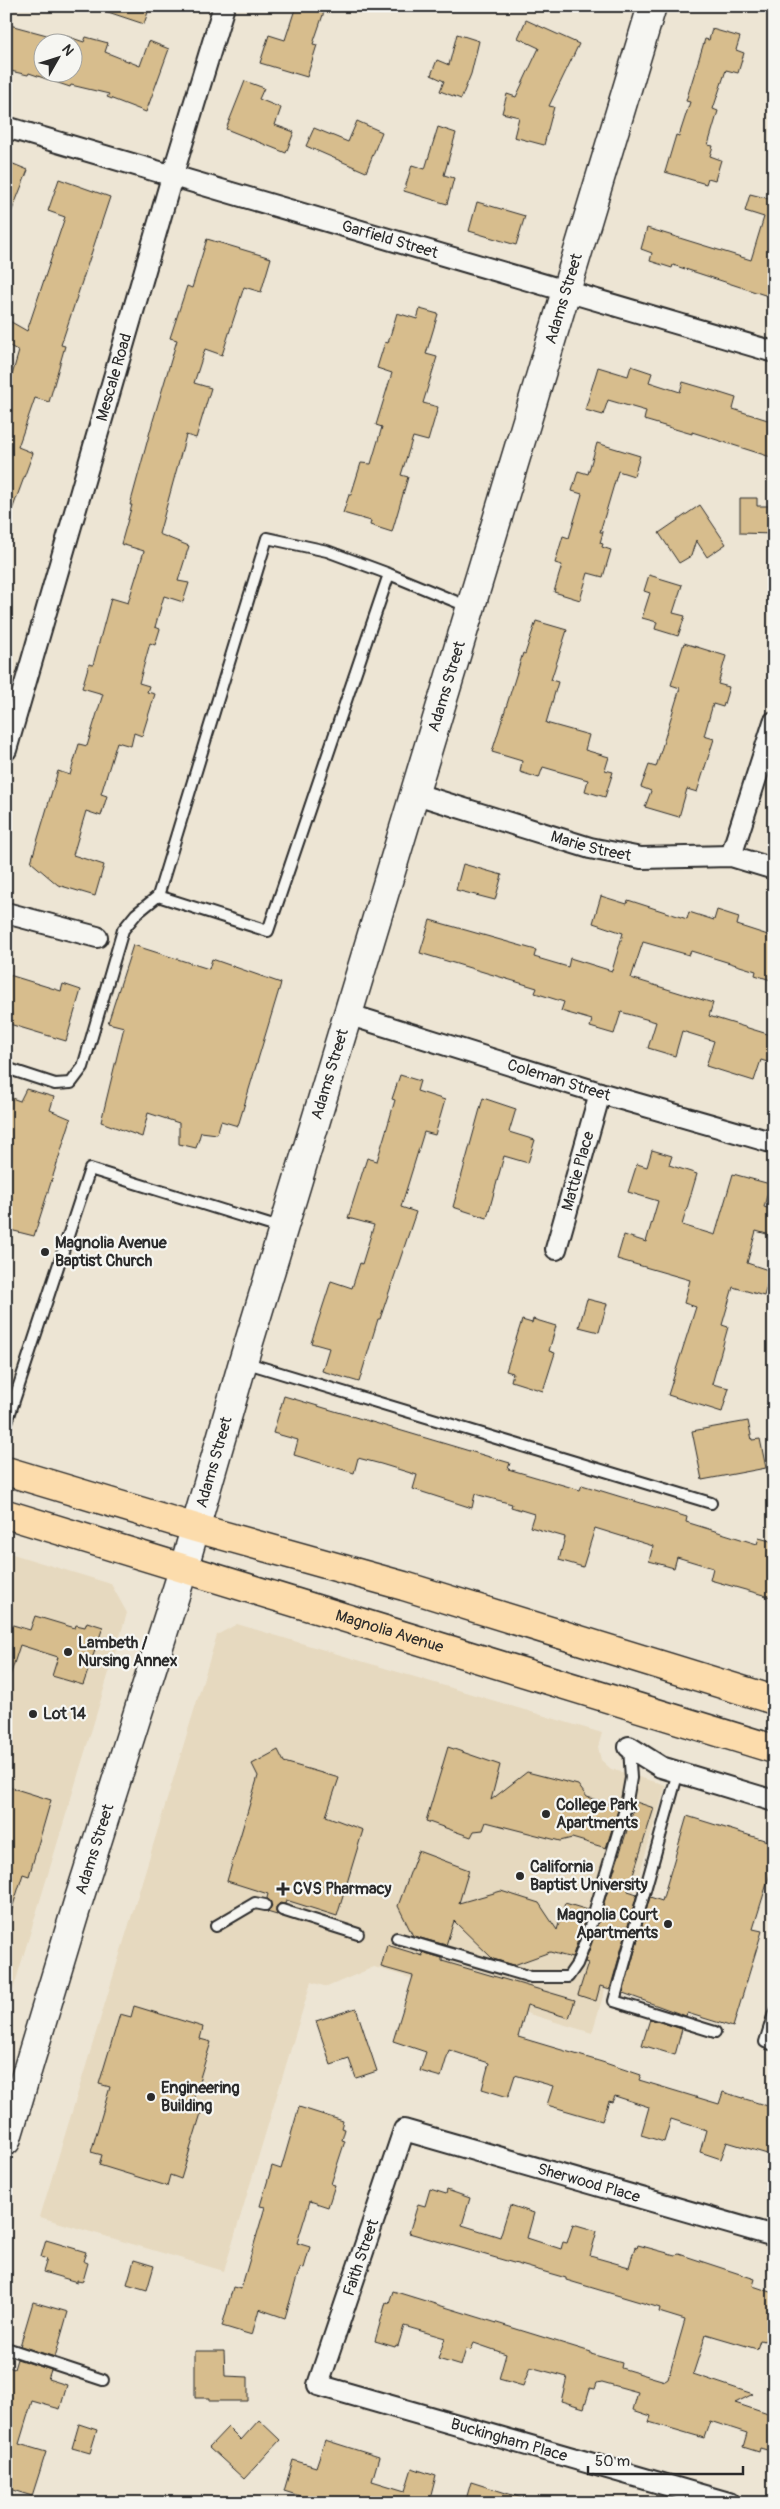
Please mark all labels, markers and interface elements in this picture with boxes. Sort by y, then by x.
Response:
north arrow [32,32,82,82]
text: N [58,41,77,59]
street label: Garfield Street [339,216,441,263]
street label: Adams Street [541,250,587,346]
street label: Mescale Road [92,331,136,424]
street label: Adams Street [424,638,470,734]
street label: Marie Street [548,826,634,866]
street label: Adams Street [307,1026,353,1122]
street label: Coleman Street [505,1055,613,1106]
street label: Mattie Place [557,1129,599,1213]
place label: Magnolia Avenue Baptist Church [55,1233,168,1271]
marker: Magnolia Avenue Baptist Church [39,1246,51,1258]
street label: Adams Street [192,1414,237,1510]
street label: Magnolia Avenue [333,1605,446,1657]
place label: Lambeth / Nursing Annex [78,1633,177,1671]
marker: Lambeth / Nursing Annex [62,1646,74,1658]
place label: Lot 14 [43,1704,87,1724]
marker: Lot 14 [27,1708,39,1720]
place label: College Park Apartments [556,1795,639,1833]
street label: Adams Street [71,1801,119,1897]
marker: College Park Apartments [540,1808,552,1820]
place label: California Baptist University [530,1857,648,1895]
marker: California Baptist University [514,1870,526,1882]
place label: CVS Pharmacy [293,1879,392,1899]
marker: CVS Pharmacy [277,1883,289,1895]
place label: Magnolia Court Apartments [557,1905,659,1943]
marker: Magnolia Court Apartments [662,1918,674,1930]
place label: Engineering Building [161,2078,239,2116]
marker: Engineering Building [145,2091,157,2103]
street label: Sherwood Place [535,2159,643,2207]
street label: Faith Street [339,2216,383,2299]
street label: Buckingham Place [448,2414,570,2466]
scale bar [588,2444,742,2476]
text: 50 m [595,2452,630,2471]

